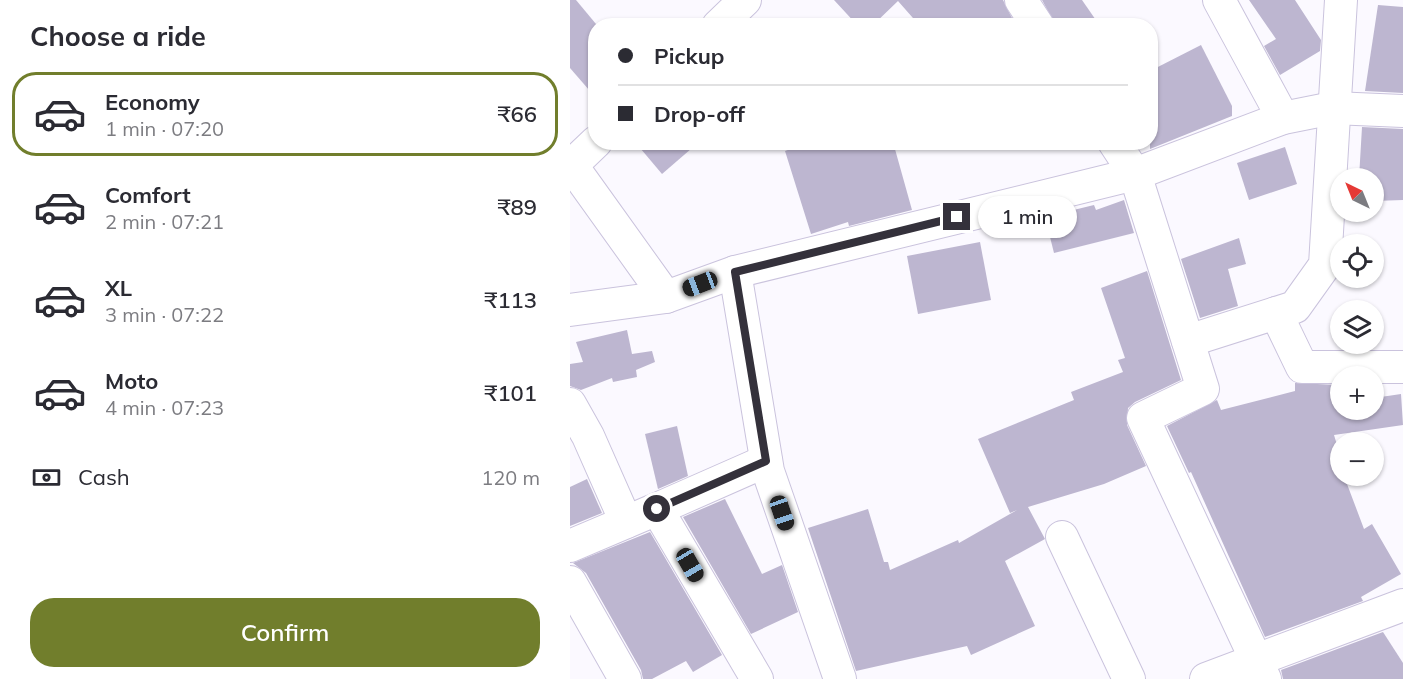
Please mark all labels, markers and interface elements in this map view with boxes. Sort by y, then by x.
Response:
text: Choose a ride [30,19,206,53]
text: Pickup [654,42,724,70]
icon: car [33,87,87,141]
text: Economy [105,88,200,116]
text: ₹66 [497,100,537,128]
text: Drop-off [654,100,745,128]
text: 1 min · 07:20 [105,116,224,141]
north arrow [1330,168,1384,222]
map controls [1330,168,1384,486]
icon: car [33,180,87,234]
text: Comfort [105,181,191,209]
text: ₹89 [497,193,537,221]
callout: 1 min [978,196,1077,238]
route end [943,203,970,230]
text: 1 min [1002,204,1053,229]
text: 2 min · 07:21 [105,209,224,234]
button: locate [1330,234,1384,288]
car [680,269,720,299]
icon: car [33,273,87,327]
text: XL [105,274,132,302]
text: ₹113 [484,286,537,314]
button: layers [1330,300,1384,354]
text: 3 min · 07:22 [105,302,224,327]
icon: car [33,366,87,420]
button: + [1330,366,1384,420]
text: Moto [105,367,158,395]
text: ₹101 [484,379,537,407]
text: 4 min · 07:23 [105,395,224,420]
button: − [1330,432,1384,486]
icon: cash [30,461,63,494]
text: Cash [78,463,130,491]
text: 120 m [481,465,540,490]
car [768,493,796,533]
route start [643,495,670,522]
car [673,545,707,585]
button: Confirm [30,598,540,667]

